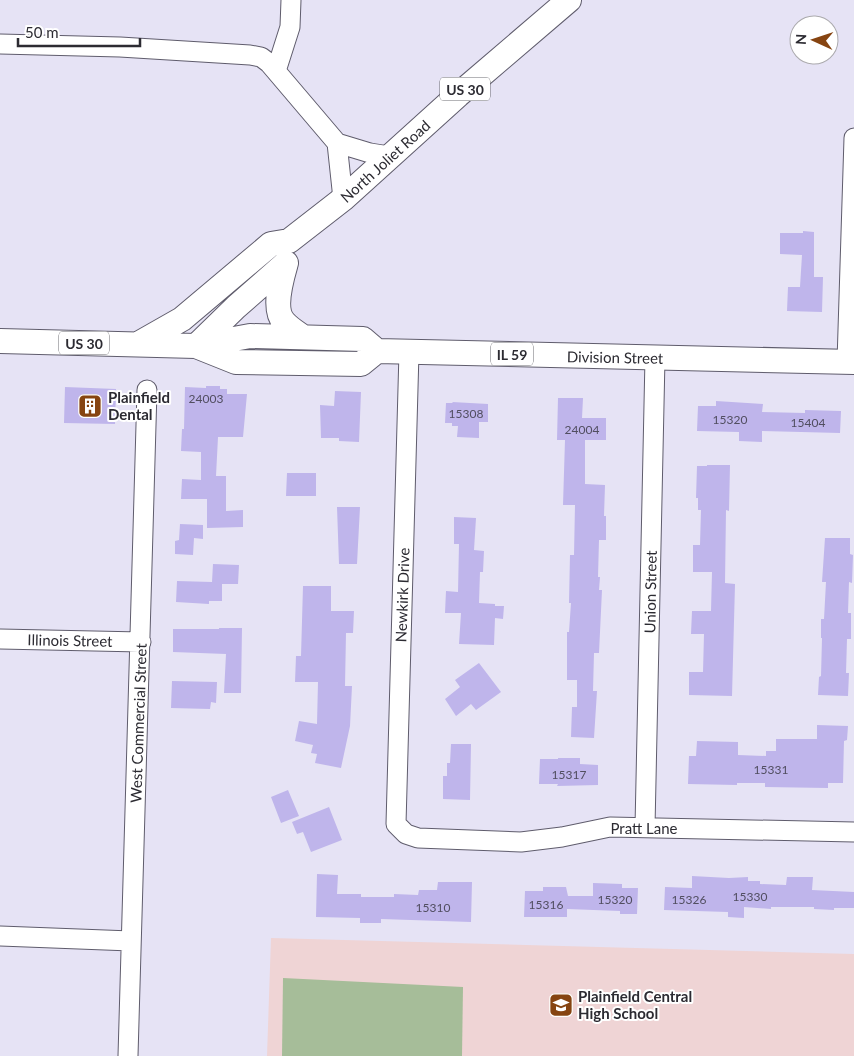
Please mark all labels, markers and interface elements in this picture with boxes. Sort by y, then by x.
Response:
scale bar [18,15,140,47]
north arrow [789,15,839,65]
text: 50 m [25,23,59,41]
text: N [792,33,809,45]
road number: US 30 [440,78,490,100]
street label: North Joliet Road [336,116,434,206]
road number: US 30 [59,332,109,354]
road number: IL 59 [491,342,533,366]
street label: Division Street [567,347,664,367]
place label: Plainfield Dental [108,388,170,423]
house number: 24003 [189,391,223,406]
building icon: Plainfield Dental [77,393,103,419]
house number: 15308 [449,406,483,421]
house number: 15320 [713,412,747,427]
house number: 15404 [791,415,825,430]
house number: 24004 [565,422,599,437]
street label: Newkirk Drive [391,547,413,643]
street label: Union Street [640,550,660,634]
street label: Illinois Street [27,630,113,650]
street label: West Commercial Street [126,642,150,803]
house number: 15331 [754,762,788,777]
house number: 15317 [552,767,586,782]
street label: Pratt Lane [610,819,678,837]
house number: 15330 [733,889,767,904]
house number: 15320 [598,892,632,907]
house number: 15326 [672,892,706,907]
house number: 15316 [529,897,563,912]
house number: 15310 [416,900,450,915]
place label: Plainfield Central High School [578,987,692,1022]
school or university icon: Plainfield Central High School [548,992,574,1018]

